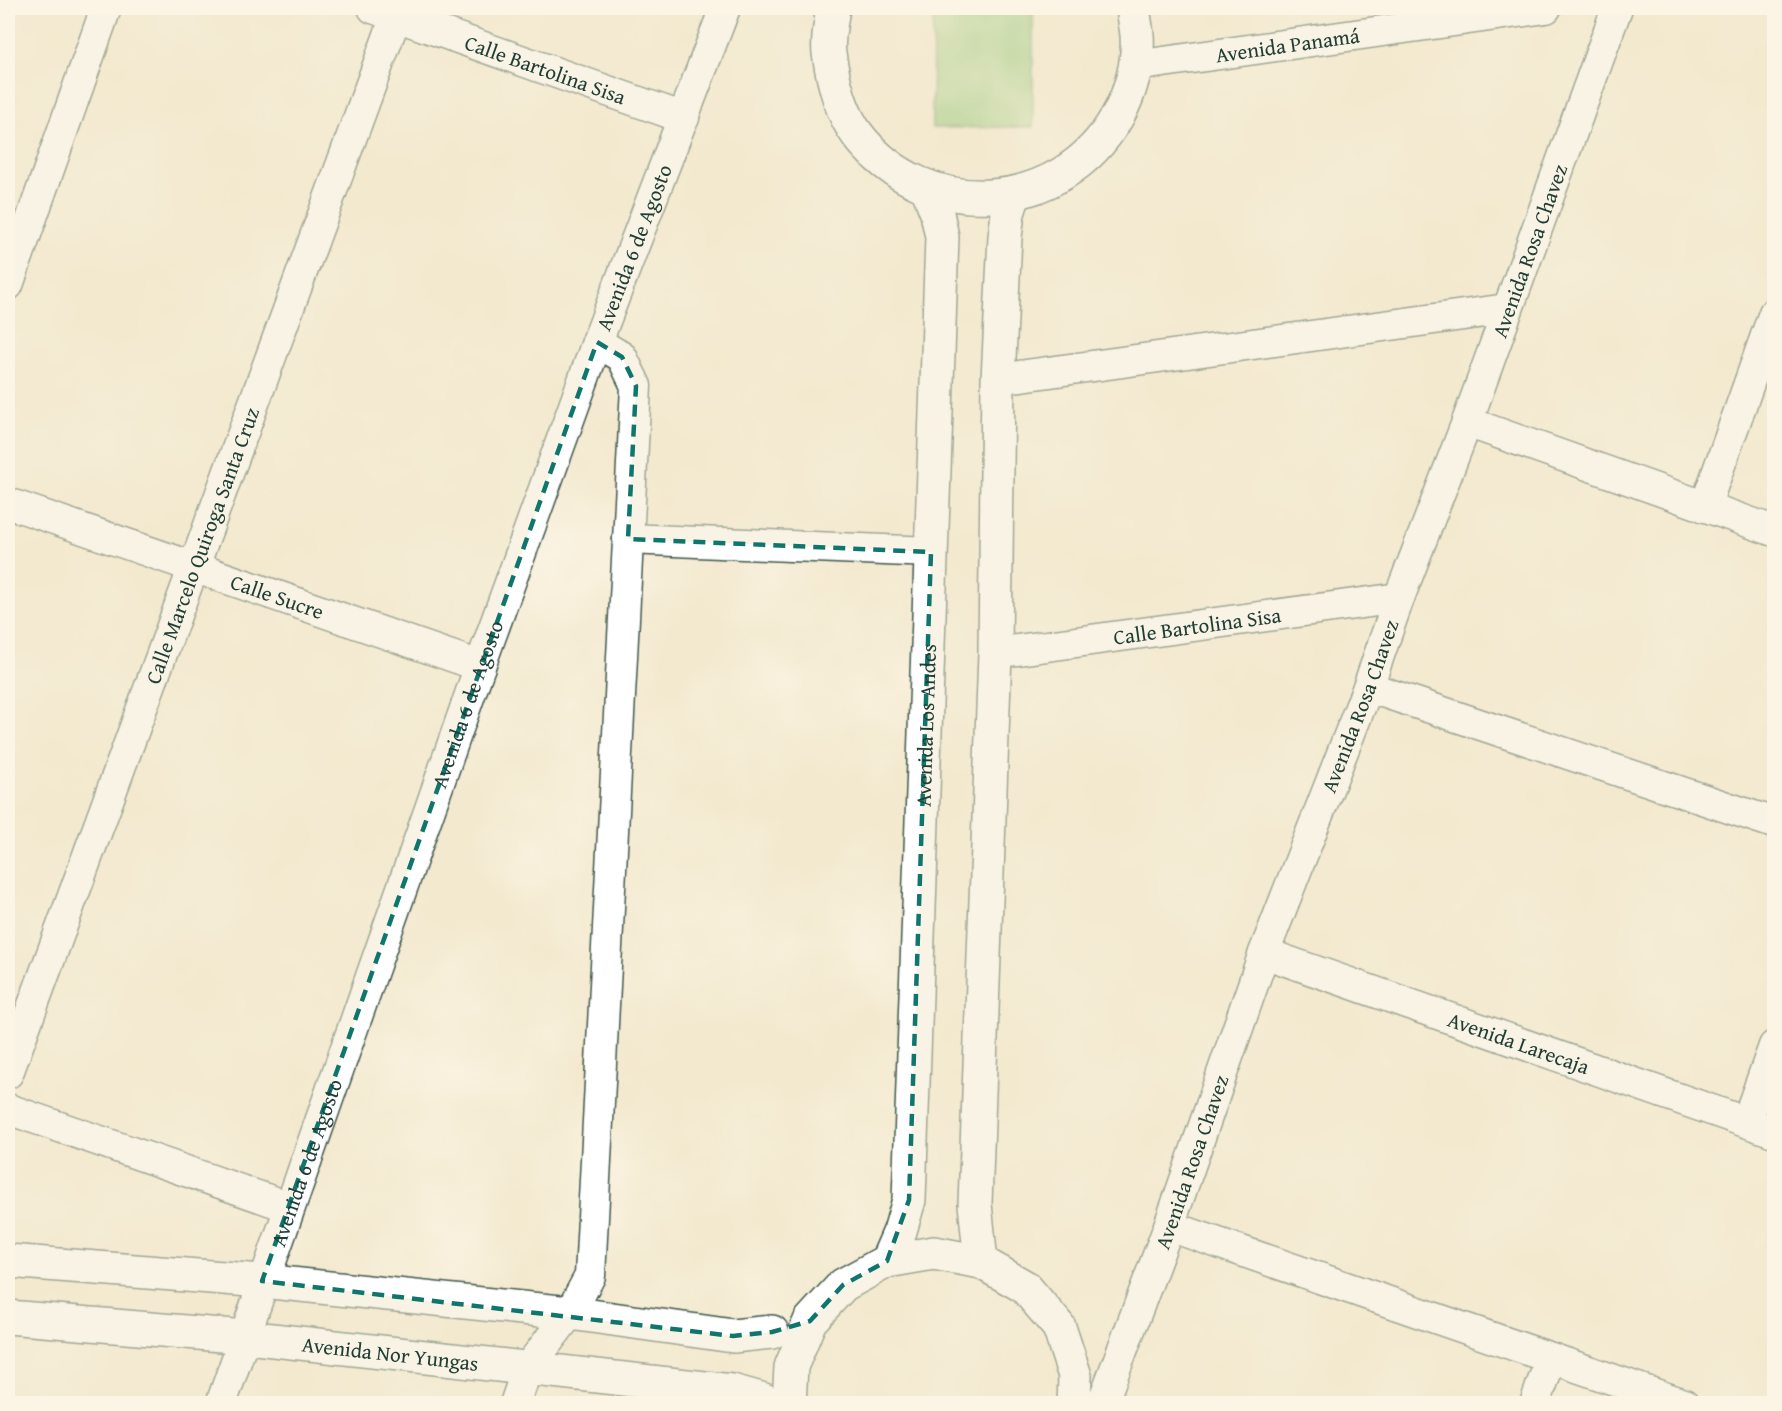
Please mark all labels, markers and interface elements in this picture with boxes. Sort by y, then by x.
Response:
street label: Avenida Panamá [1213,19,1362,70]
street label: Calle Bartolina Sisa [461,26,630,112]
street label: Avenida 6 de Agosto [587,160,679,335]
street label: Avenida Rosa Chavez [1483,160,1575,342]
street label: Calle Marcelo Quiroga Santa Cruz [137,403,267,688]
street label: Calle Sucre [227,566,328,627]
street label: Calle Bartolina Sisa [1111,599,1283,652]
street label: Avenida Rosa Chavez [1313,615,1406,797]
street label: Avenida 6 de Agosto [423,616,511,792]
street label: Avenida Los Andes [907,643,944,807]
street label: Avenida Larecaja [1444,1003,1594,1082]
street label: Avenida Rosa Chavez [1146,1071,1236,1253]
street label: Avenida 6 de Agosto [262,1074,350,1251]
street label: Avenida Nor Yungas [300,1328,480,1378]

